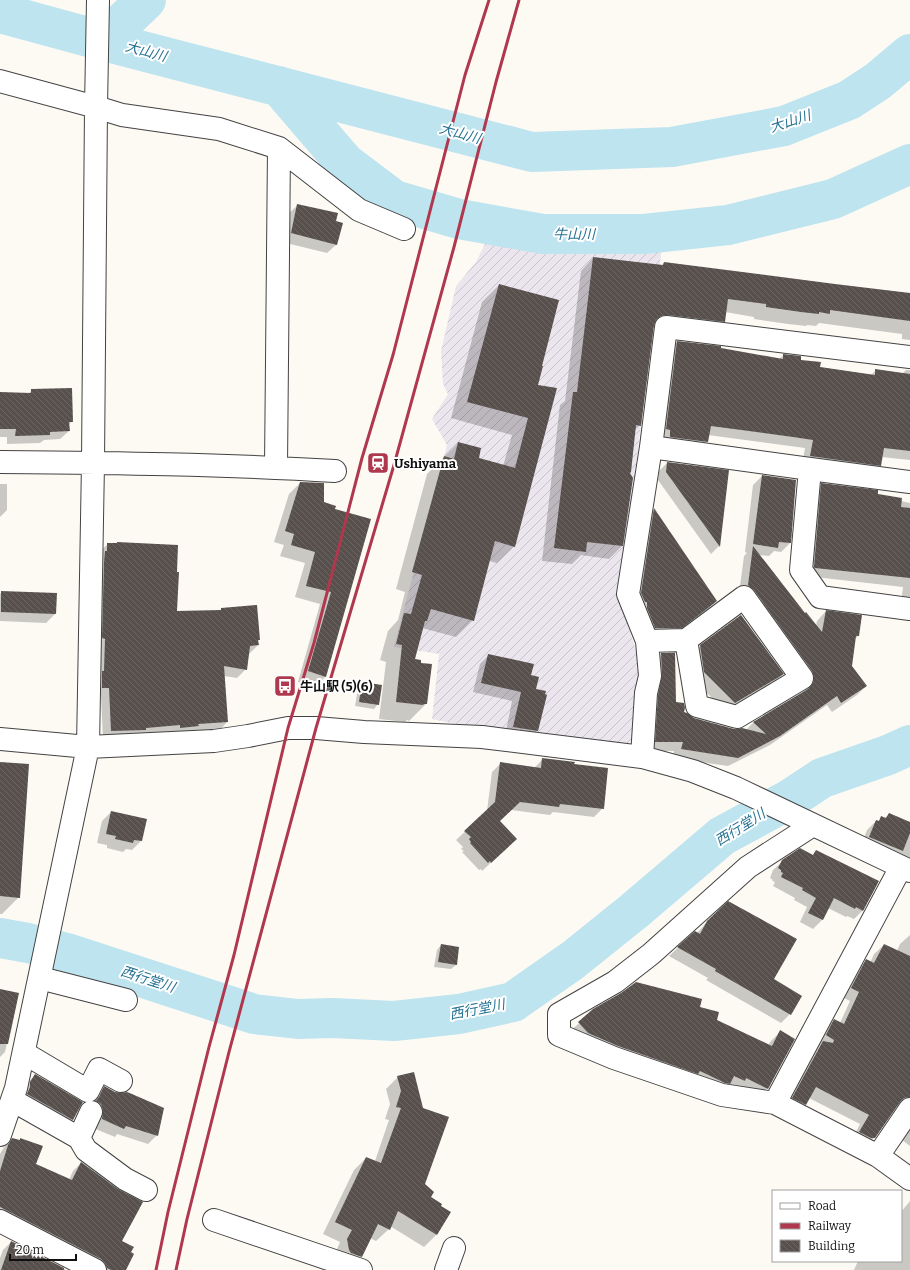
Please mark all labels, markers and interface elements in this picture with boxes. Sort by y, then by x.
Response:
water label: 大山川 [123,38,170,66]
water label: 大山川 [768,106,815,136]
water label: 大山川 [437,120,484,148]
water label: 牛山川 [553,226,597,243]
station icon: Ushiyama [365,450,391,476]
place label: Ushiyama [394,456,457,471]
bus stop icon: 牛山駅 (5)(6) [272,673,298,699]
place label: 牛山駅 (5)(6) [300,679,373,694]
water label: 西行堂川 [712,804,770,849]
water label: 西行堂川 [119,963,179,997]
water label: 西行堂川 [448,995,508,1023]
legend [772,1190,902,1262]
text: Road [808,1199,836,1213]
text: Railway [808,1219,852,1233]
scale bar [10,1236,76,1262]
text: Building [808,1239,855,1253]
text: 20 m [16,1243,45,1257]

